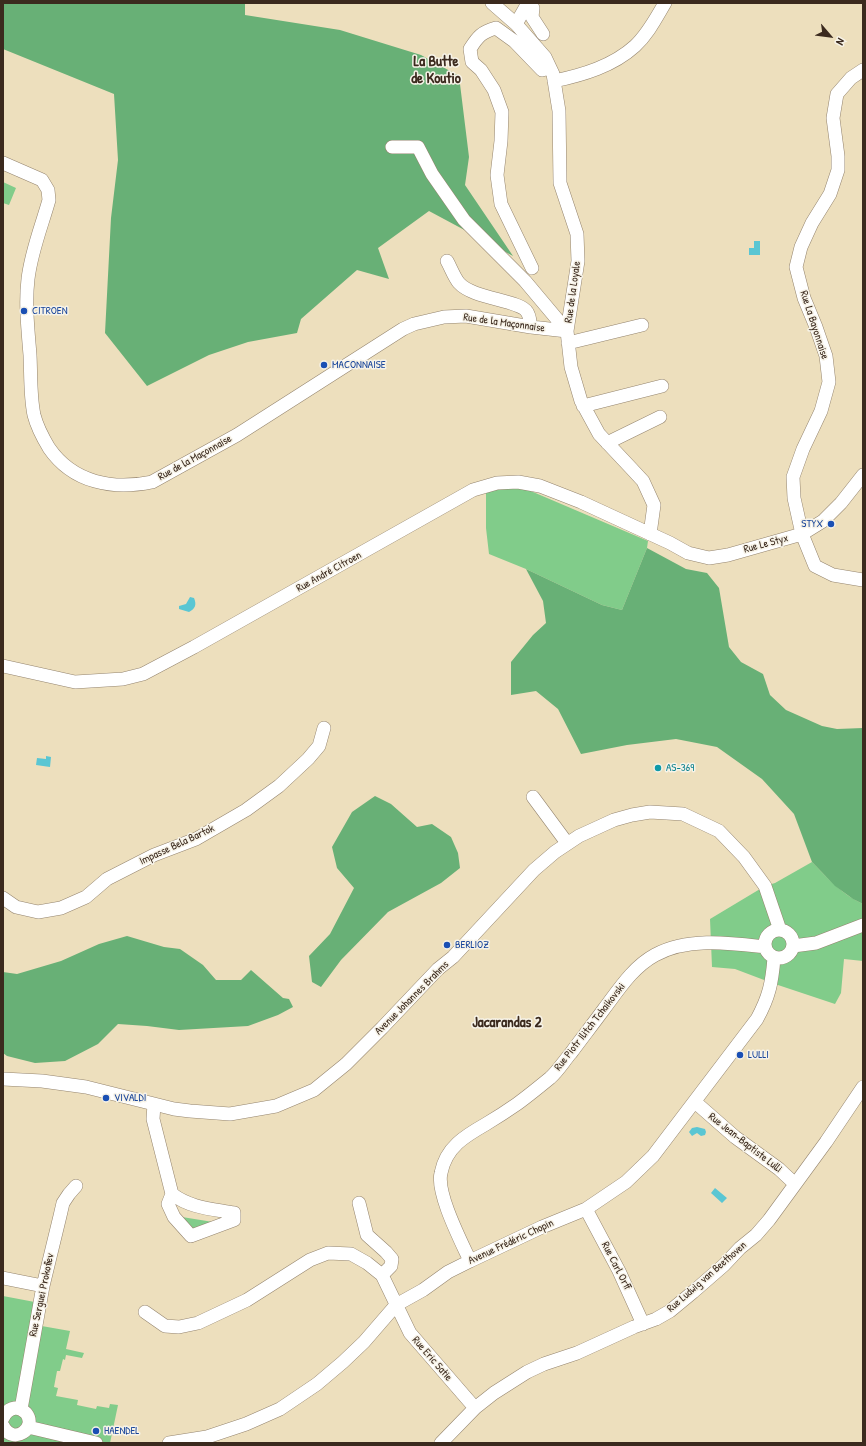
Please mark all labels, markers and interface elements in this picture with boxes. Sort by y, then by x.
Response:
north arrow [810,16,850,56]
text: N [833,36,848,47]
district label: La Butte de Koutio [411,53,461,88]
street label: Rue de la Loyale [562,260,584,324]
street label: Rue La Bayonnaise [797,289,831,361]
place label: CITROEN [32,304,68,318]
marker: CITROEN [19,306,29,316]
street label: Rue de la Maçonnaise [462,311,546,335]
place label: MACONNAISE [332,358,386,372]
marker: MACONNAISE [319,360,329,370]
street label: Rue de la Maçonnaise [156,432,234,484]
place label: STYX [801,517,823,531]
marker: STYX [826,519,836,529]
street label: Rue Le Styx [742,532,790,556]
street label: Rue André Citroen [294,549,364,595]
place label: AS-369 [666,761,694,775]
marker: AS-369 [653,763,663,773]
street label: Impasse Bela Bartok [137,822,217,868]
place label: BERLIOZ [455,938,489,952]
marker: BERLIOZ [442,940,452,950]
street label: Avenue Johannes Brahms [372,958,452,1038]
street label: Rue Piotr Ilitch Tchaikovski [552,981,628,1073]
district label: Jacarandas 2 [472,1014,542,1032]
place label: LULLI [748,1048,769,1062]
marker: LULLI [735,1050,745,1060]
place label: VIVALDI [114,1091,146,1105]
marker: VIVALDI [101,1093,111,1103]
street label: Rue Jean-Baptiste Lulli [705,1110,785,1176]
street label: Avenue Frédéric Chopin [466,1216,556,1268]
street label: Rue Ludwig van Beethoven [664,1239,750,1315]
street label: Rue Carl Orff [598,1240,634,1292]
street label: Rue Serguei Prokofiev [27,1252,57,1338]
street label: Rue Eric Satie [409,1334,455,1384]
place label: HAENDEL [104,1424,139,1438]
marker: HAENDEL [91,1426,101,1436]

